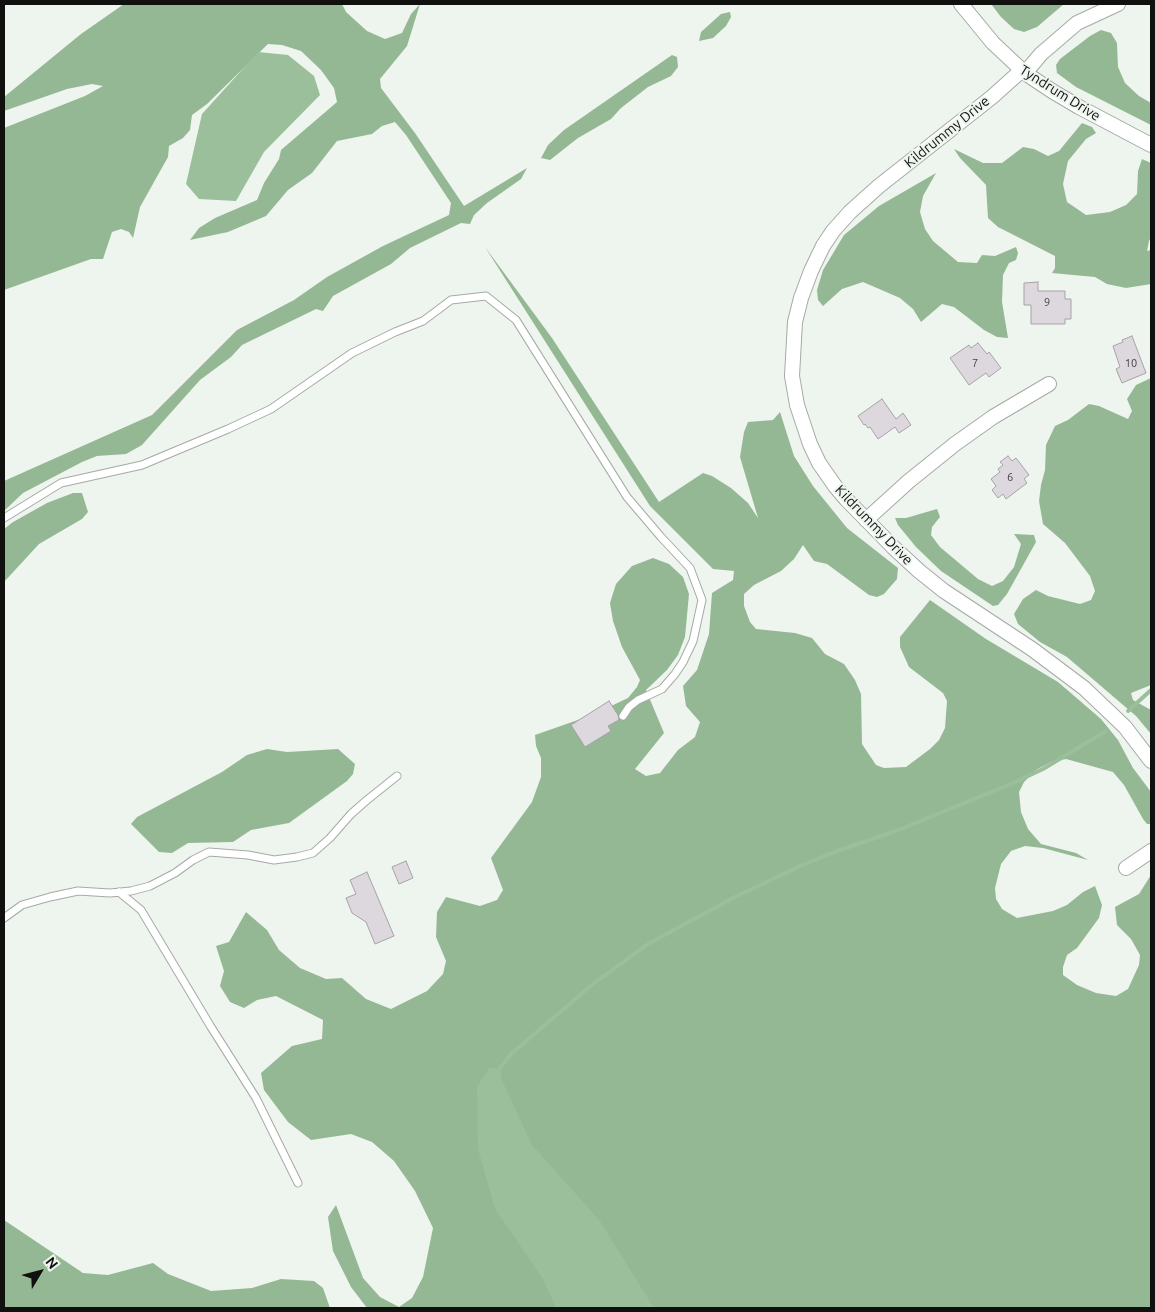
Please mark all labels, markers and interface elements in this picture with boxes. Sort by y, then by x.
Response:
street label: Tyndrum Drive [1016,61,1104,125]
street label: Kildrummy Drive [901,93,993,171]
house number: 9 [1044,295,1050,309]
house number: 7 [972,356,978,370]
house number: 10 [1125,356,1137,370]
house number: 6 [1007,470,1013,484]
street label: Kildrummy Drive [832,482,916,568]
north arrow [15,1247,65,1297]
text: N [42,1254,62,1272]

